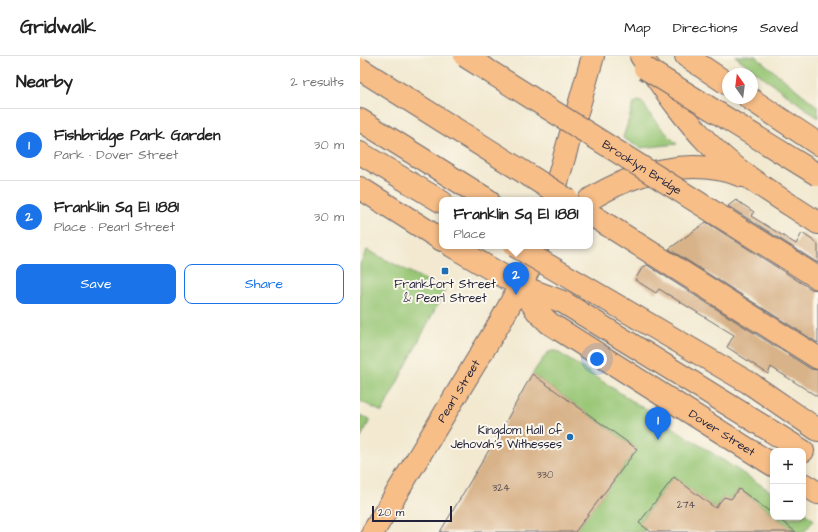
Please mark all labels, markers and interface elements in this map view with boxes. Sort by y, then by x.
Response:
text: Gridwalk [20,14,96,41]
text: Map [624,18,651,38]
text: Directions [673,18,738,38]
text: Saved [760,18,798,38]
north arrow [722,68,758,104]
text: Nearby [16,70,73,94]
text: 2 results [290,73,344,91]
text: Fishbridge Park Garden [54,125,220,146]
text: 1 [28,136,30,154]
text: 30 m [314,136,344,154]
street label: Brooklyn Bridge [599,136,685,199]
text: Park · Dover Street [54,146,178,164]
text: Franklin Sq El 1881 [54,197,179,218]
popup [439,197,593,249]
text: Franklin Sq El 1881 [453,204,579,225]
text: 2 [25,208,33,226]
text: 30 m [314,208,344,226]
text: Place · Pearl Street [54,218,175,236]
text: Place [453,225,486,243]
pin: 2 [503,262,529,295]
button: Save [16,264,176,304]
button: Share [184,264,344,304]
marker: Frankfort Street & Pearl Street [440,266,450,276]
place label: Frankfort Street & Pearl Street [394,276,496,307]
your location [587,349,607,369]
street label: Pearl Street [433,356,485,426]
street label: Dover Street [685,406,758,461]
pin: 1 [645,407,671,440]
place label: Kingdom Hall of Jehovah's Withesses [450,422,563,453]
marker: Kingdom Hall of Jehovah's Withesses [565,432,575,442]
map controls [770,448,806,520]
button: + [770,448,806,484]
house number: 330 [537,468,553,482]
house number: 324 [492,481,510,495]
button: − [770,484,806,520]
house number: 274 [677,498,696,512]
scale bar [372,504,452,523]
text: 20 m [378,505,404,520]

